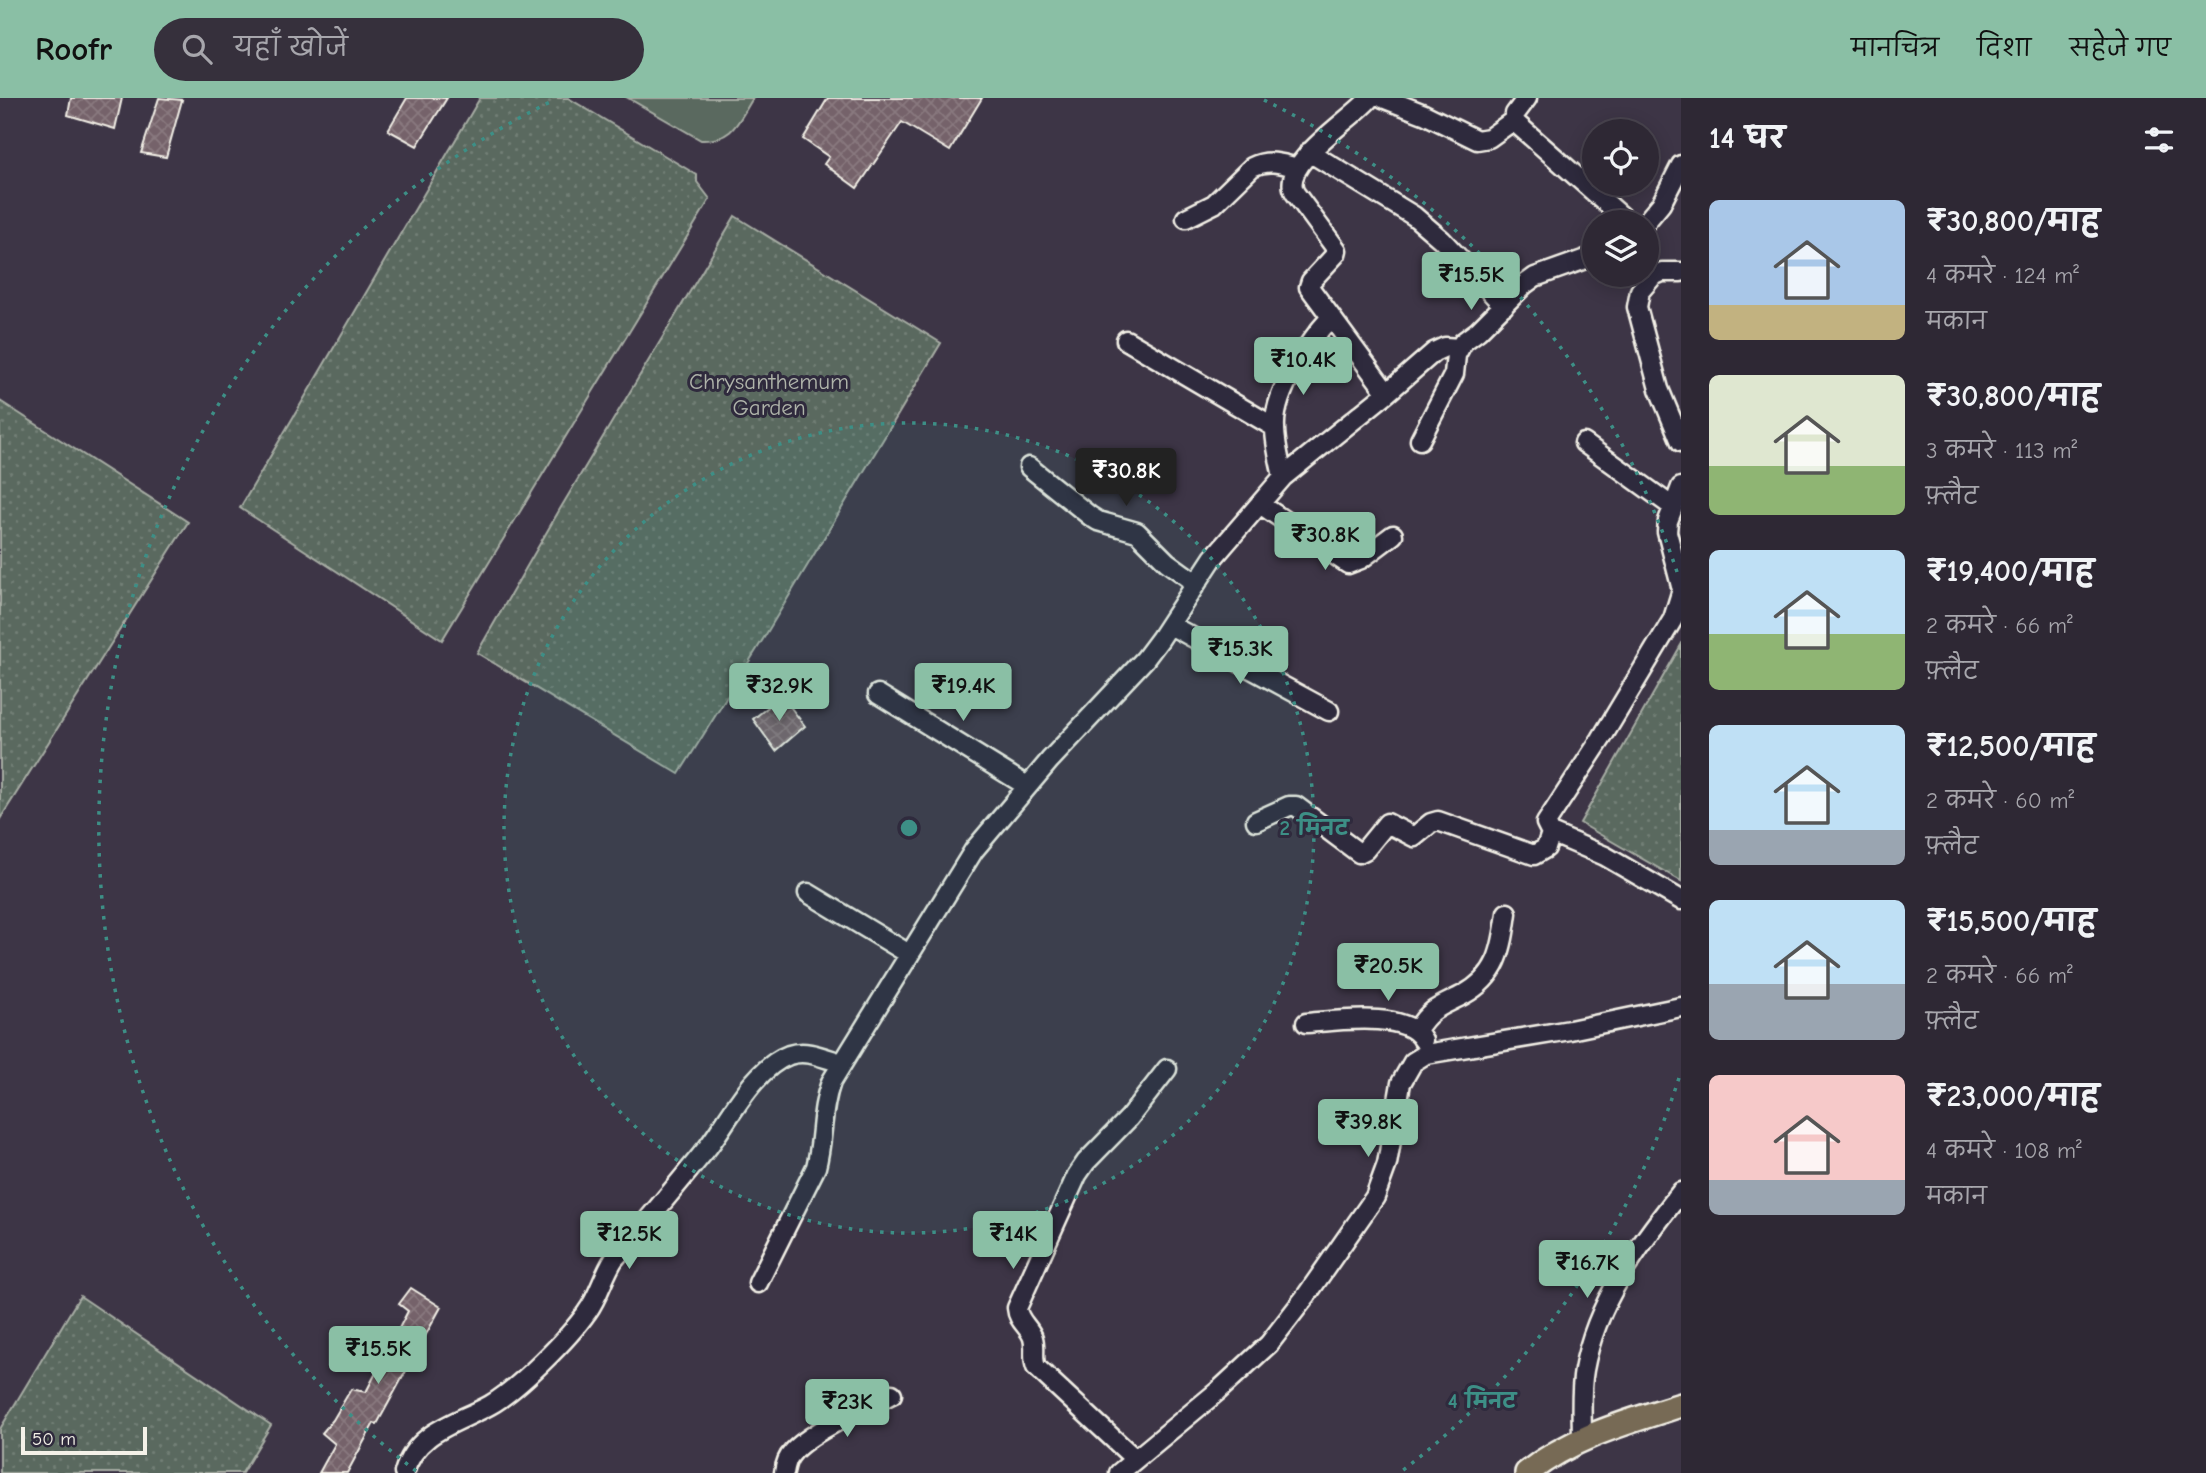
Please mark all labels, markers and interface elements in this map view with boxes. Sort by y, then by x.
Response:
search box [154,18,644,81]
text: Roofr [35,30,112,68]
icon: search [178,30,216,68]
text: यहाँ खोजें [234,33,348,63]
text: मानचित्र [1851,34,1939,62]
text: दिशा [1977,34,2031,62]
text: सहेजे गए [2069,34,2171,62]
map controls [1582,119,1659,287]
button: locate [1582,119,1659,196]
text: 14 घर [1709,121,1785,156]
icon: filters [2140,121,2178,159]
text: ₹30,800/माह [1926,204,2100,239]
button: layers [1582,210,1659,287]
icon: home [1765,228,1849,312]
pin: ₹15.5K [1414,252,1528,312]
text: ₹15.5K [1438,261,1504,288]
text: 4 कमरे · 124 m² [1926,262,2079,289]
text: मकान [1926,308,1987,335]
pin: ₹10.4K [1246,338,1360,397]
text: ₹10.4K [1270,346,1336,373]
park label: Chrysanthemum Garden [689,368,849,421]
text: ₹30,800/माह [1926,379,2100,414]
icon: home [1765,403,1849,487]
text: 3 कमरे · 113 m² [1926,437,2077,464]
pin: ₹30.8K [1069,448,1183,508]
text: ₹30.8K [1091,457,1161,484]
text: फ़्लैट [1926,483,1978,510]
pin: ₹30.8K [1268,512,1382,572]
text: ₹30.8K [1290,521,1360,548]
text: ₹19,400/माह [1926,554,2094,589]
icon: home [1765,578,1849,662]
text: 2 कमरे · 66 m² [1926,612,2073,639]
pin: ₹15.3K [1183,626,1297,686]
text: ₹15.3K [1207,635,1273,662]
text: फ़्लैट [1926,658,1978,685]
pin: ₹32.9K [722,664,836,723]
pin: ₹19.4K [906,664,1020,723]
text: ₹32.9K [745,672,813,699]
text: ₹19.4K [931,672,995,699]
text: ₹12,500/माह [1926,729,2095,764]
icon: home [1765,753,1849,837]
text: 2 कमरे · 60 m² [1926,787,2074,814]
text: 2 मिनट [1280,812,1351,840]
centre of rings [897,816,921,840]
text: फ़्लैट [1926,833,1978,860]
text: ₹15,500/माह [1926,904,2096,939]
icon: home [1765,928,1849,1012]
pin: ₹20.5K [1331,944,1445,1003]
text: ₹20.5K [1353,952,1423,979]
text: 2 कमरे · 66 m² [1926,962,2073,989]
text: फ़्लैट [1926,1008,1978,1035]
text: ₹23,000/माह [1926,1079,2099,1114]
pin: ₹39.8K [1311,1100,1425,1159]
icon: home [1765,1103,1849,1187]
text: ₹39.8K [1334,1108,1402,1135]
text: 4 कमरे · 108 m² [1926,1137,2082,1164]
text: मकान [1926,1183,1987,1210]
pin: ₹12.5K [572,1212,686,1271]
pin: ₹14K [972,1212,1054,1271]
text: ₹12.5K [596,1220,662,1247]
text: ₹14K [989,1220,1037,1247]
pin: ₹16.7K [1530,1240,1644,1300]
text: ₹16.7K [1555,1249,1619,1276]
pin: ₹15.5K [321,1326,435,1386]
text: ₹15.5K [345,1335,411,1362]
pin: ₹23K [806,1380,888,1439]
text: 4 मिनट [1448,1385,1518,1413]
text: ₹23K [821,1388,873,1415]
scale bar [21,1424,147,1456]
text: 50 m [32,1428,76,1450]

